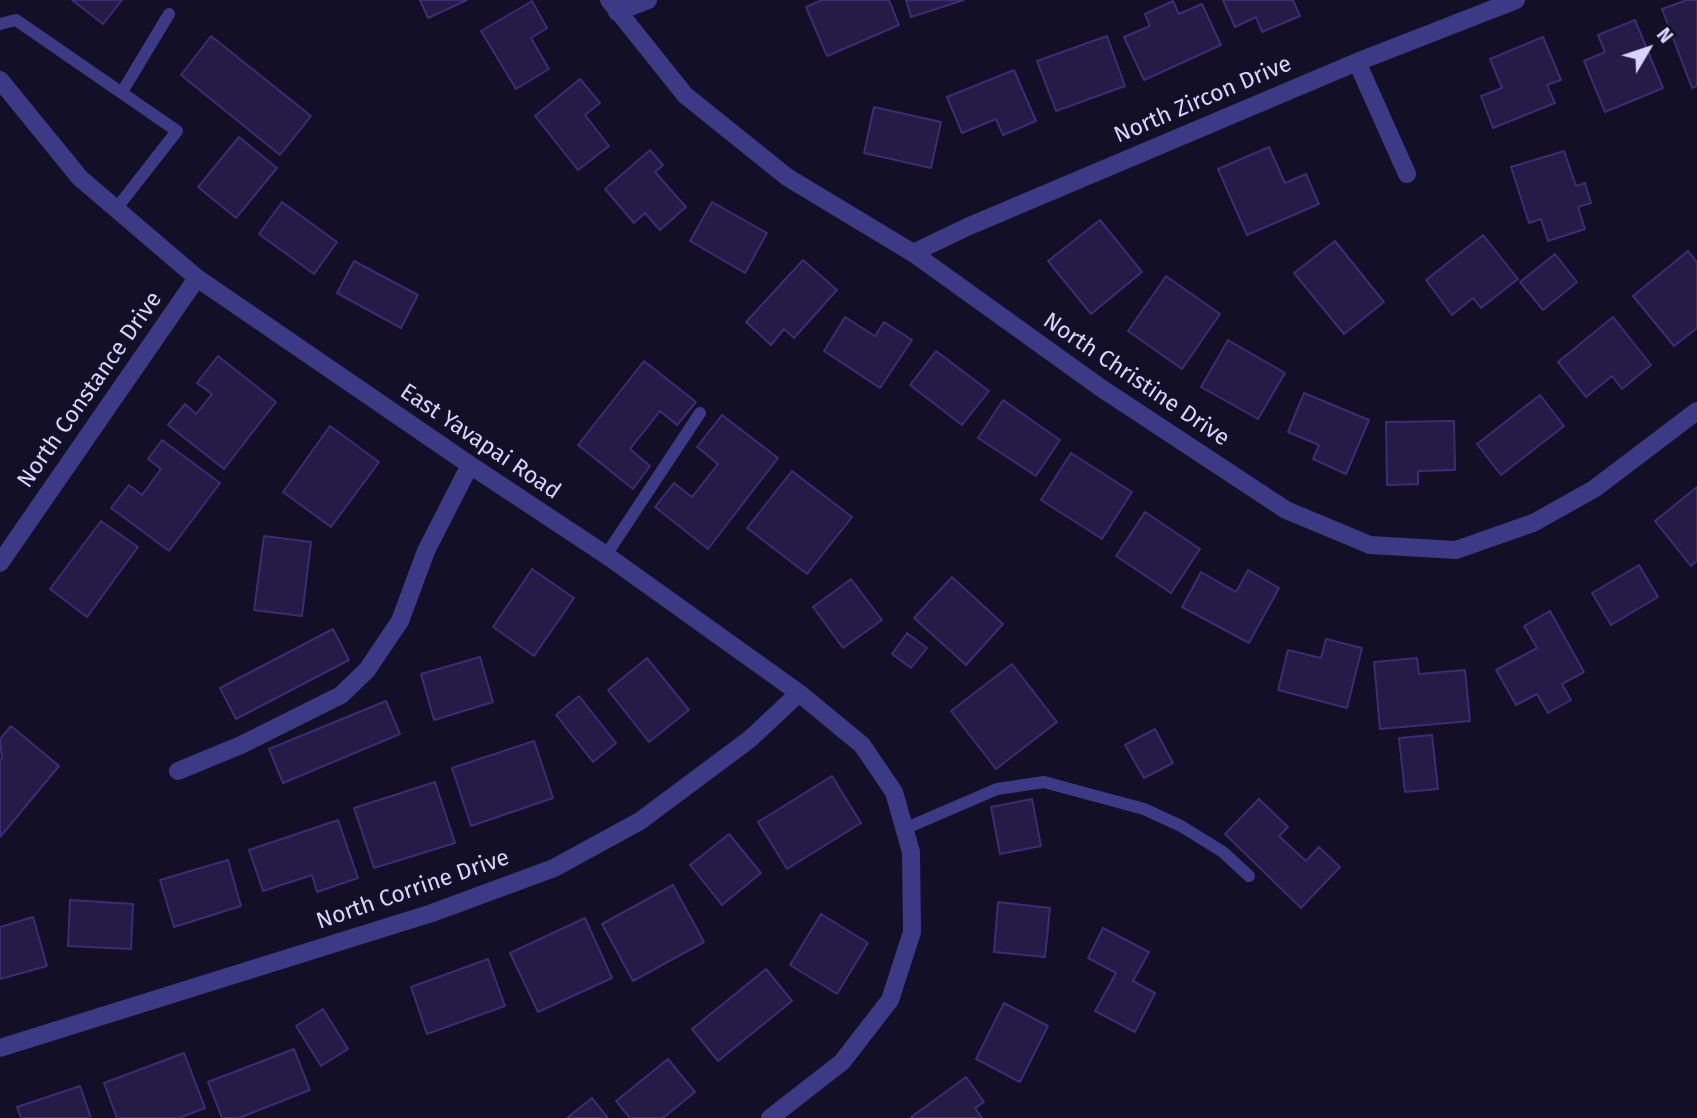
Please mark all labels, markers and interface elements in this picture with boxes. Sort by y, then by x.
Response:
north arrow [1613,14,1683,84]
text: N [1652,23,1678,48]
street label: North Zircon Drive [1110,50,1296,150]
street label: North Constance Drive [12,287,168,493]
street label: North Christine Drive [1038,307,1234,453]
street label: East Yavapai Road [395,378,565,506]
street label: North Corrine Drive [313,844,513,936]

